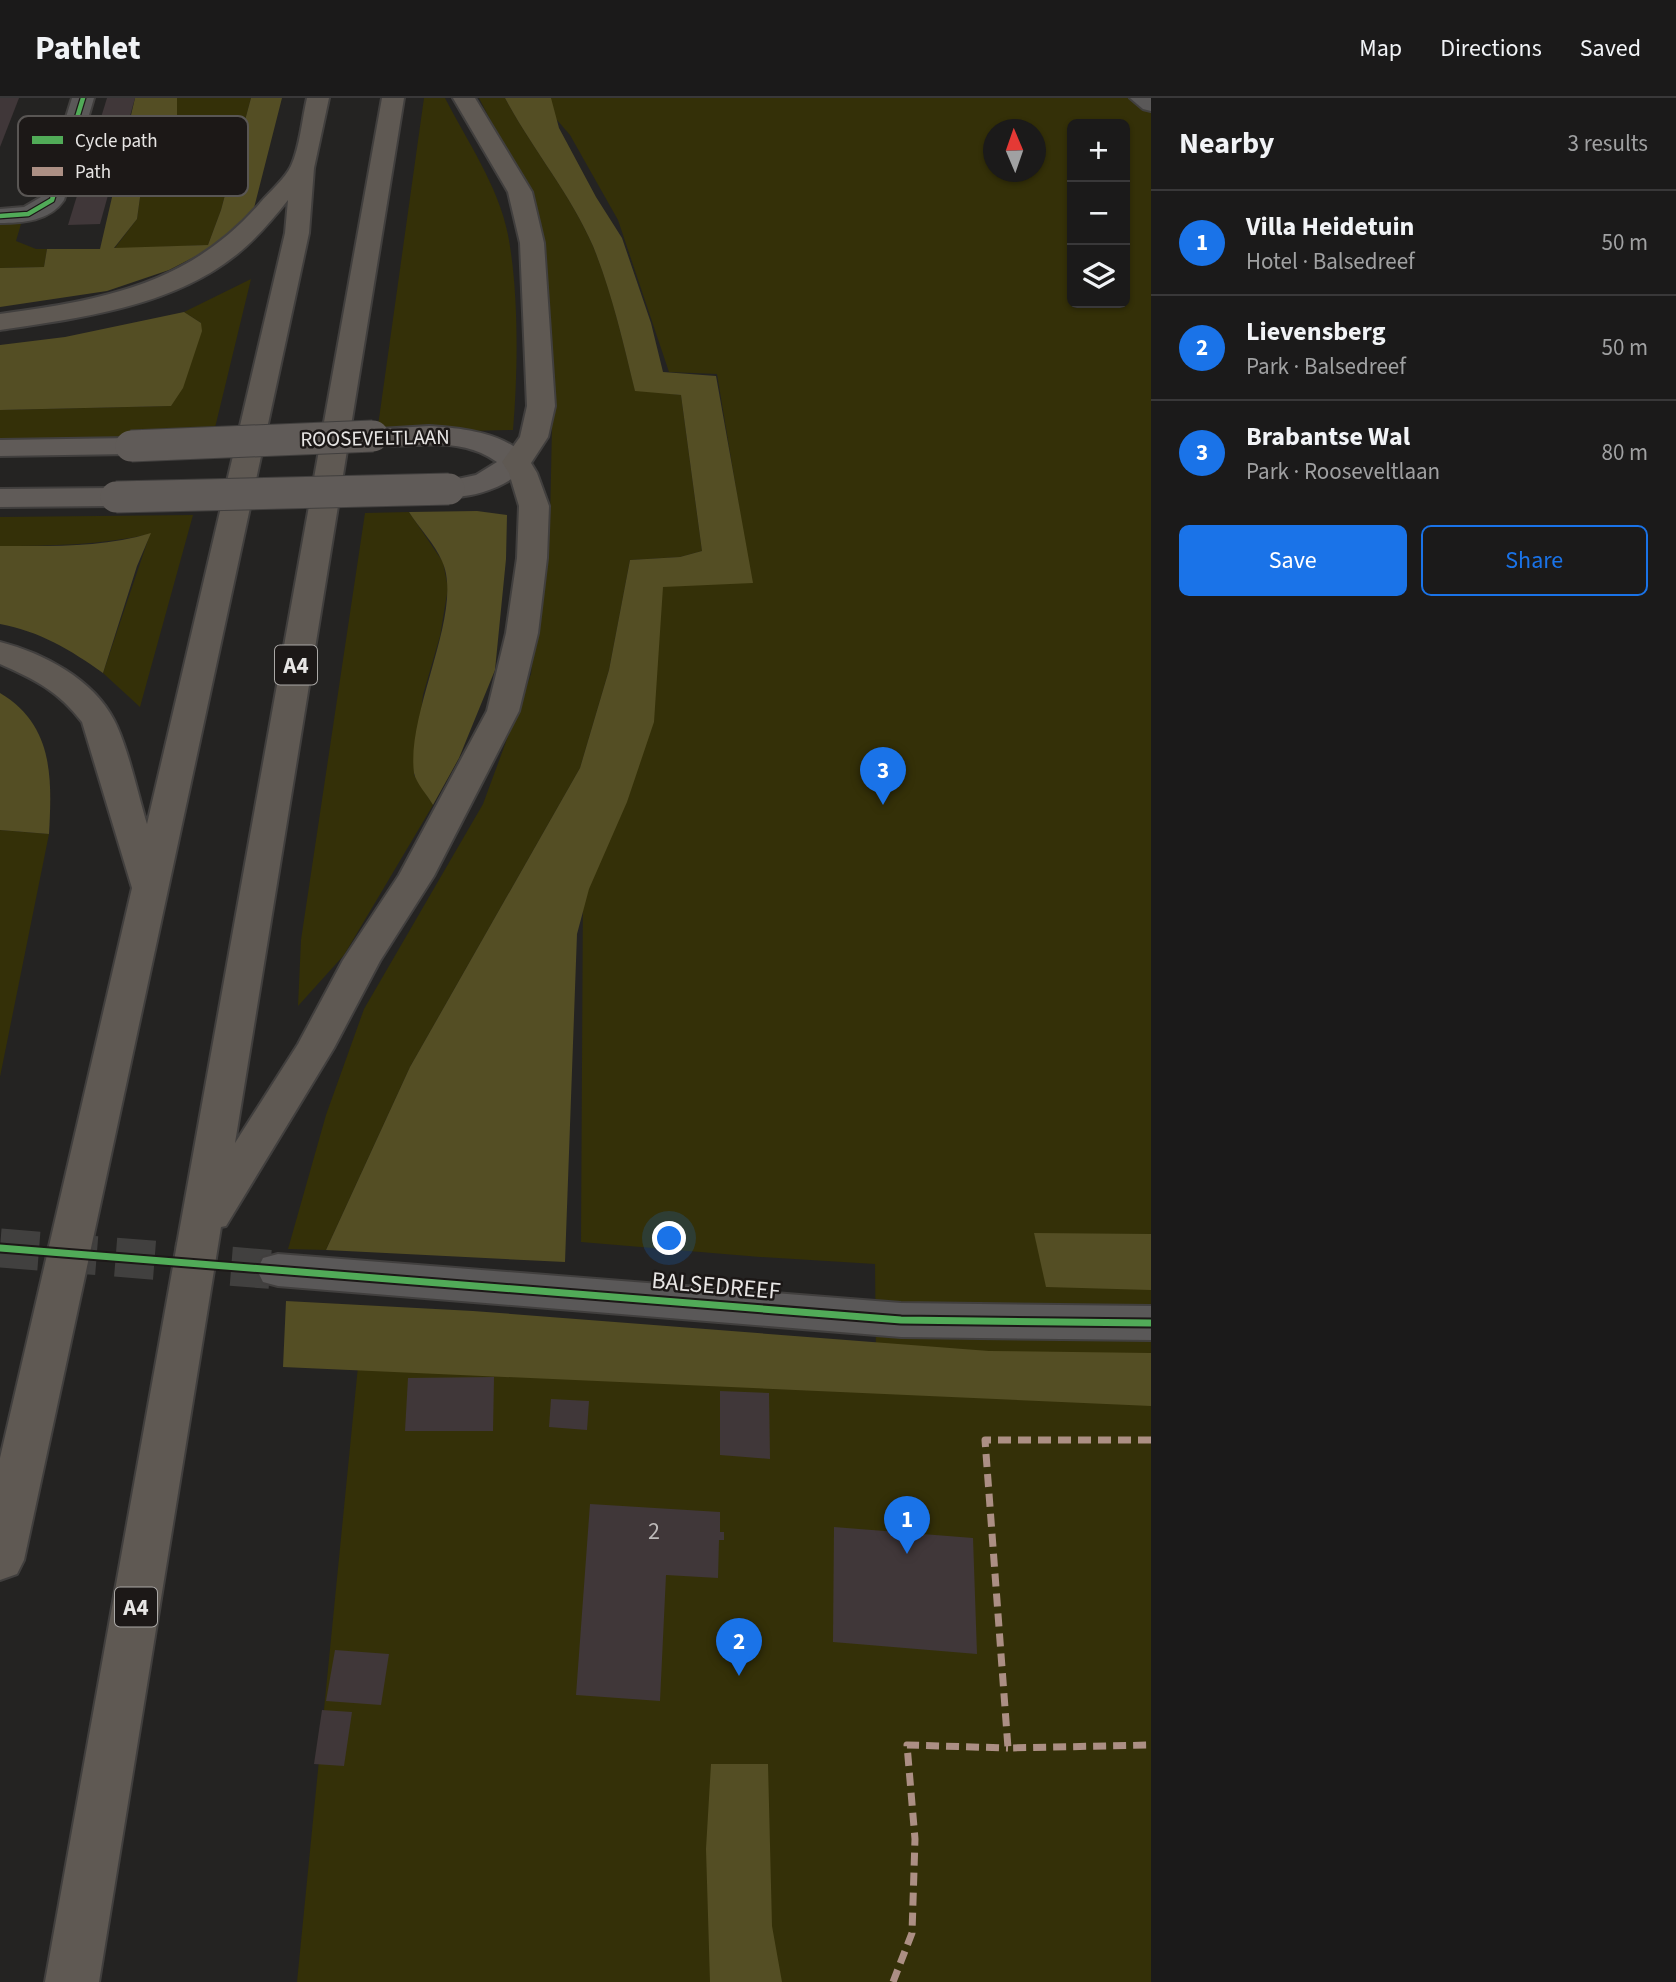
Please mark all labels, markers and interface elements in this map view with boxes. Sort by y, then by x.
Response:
text: Pathlet [35,25,141,72]
text: Map [1359,31,1402,66]
text: Directions [1440,31,1542,66]
text: Saved [1580,31,1641,66]
legend [18,116,248,196]
north arrow [983,119,1046,182]
map controls [1067,119,1130,308]
button: + [1067,119,1130,182]
text: Nearby [1179,122,1274,165]
text: 3 results [1568,127,1648,160]
text: Cycle path [75,128,157,155]
text: Path [75,159,111,186]
button: − [1067,182,1130,245]
text: Villa Heidetuin [1246,208,1414,245]
text: 1 [1196,226,1208,259]
text: 50 m [1601,226,1648,259]
button: layers [1067,245,1130,308]
text: Hotel · Balsedreef [1246,245,1415,278]
text: Lievensberg [1246,313,1386,350]
text: 2 [1196,331,1208,364]
text: 50 m [1601,331,1648,364]
text: Park · Balsedreef [1246,350,1406,383]
text: Brabantse Wal [1246,418,1410,455]
street label: ROOSEVELTLAAN [300,422,450,454]
text: 3 [1196,436,1208,469]
text: 80 m [1601,436,1648,469]
text: Park · Rooseveltlaan [1246,455,1440,488]
button: Save [1179,525,1407,596]
button: Share [1421,525,1648,596]
road number: A4 [275,646,317,684]
pin: 3 [860,747,906,805]
your location [652,1221,686,1255]
street label: BALSEDREEF [650,1263,782,1309]
pin: 1 [884,1496,930,1554]
house number: 2 [648,1514,660,1549]
road number: A4 [115,1588,157,1626]
pin: 2 [716,1618,762,1676]

